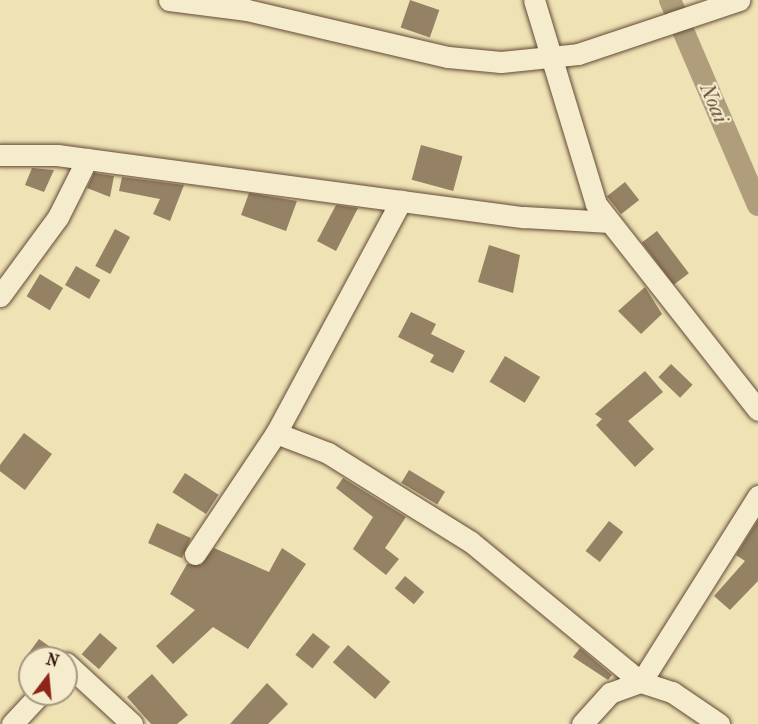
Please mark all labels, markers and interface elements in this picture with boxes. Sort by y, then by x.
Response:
water label: Noai [694,79,734,127]
north arrow [18,646,78,706]
text: N [44,649,61,671]

